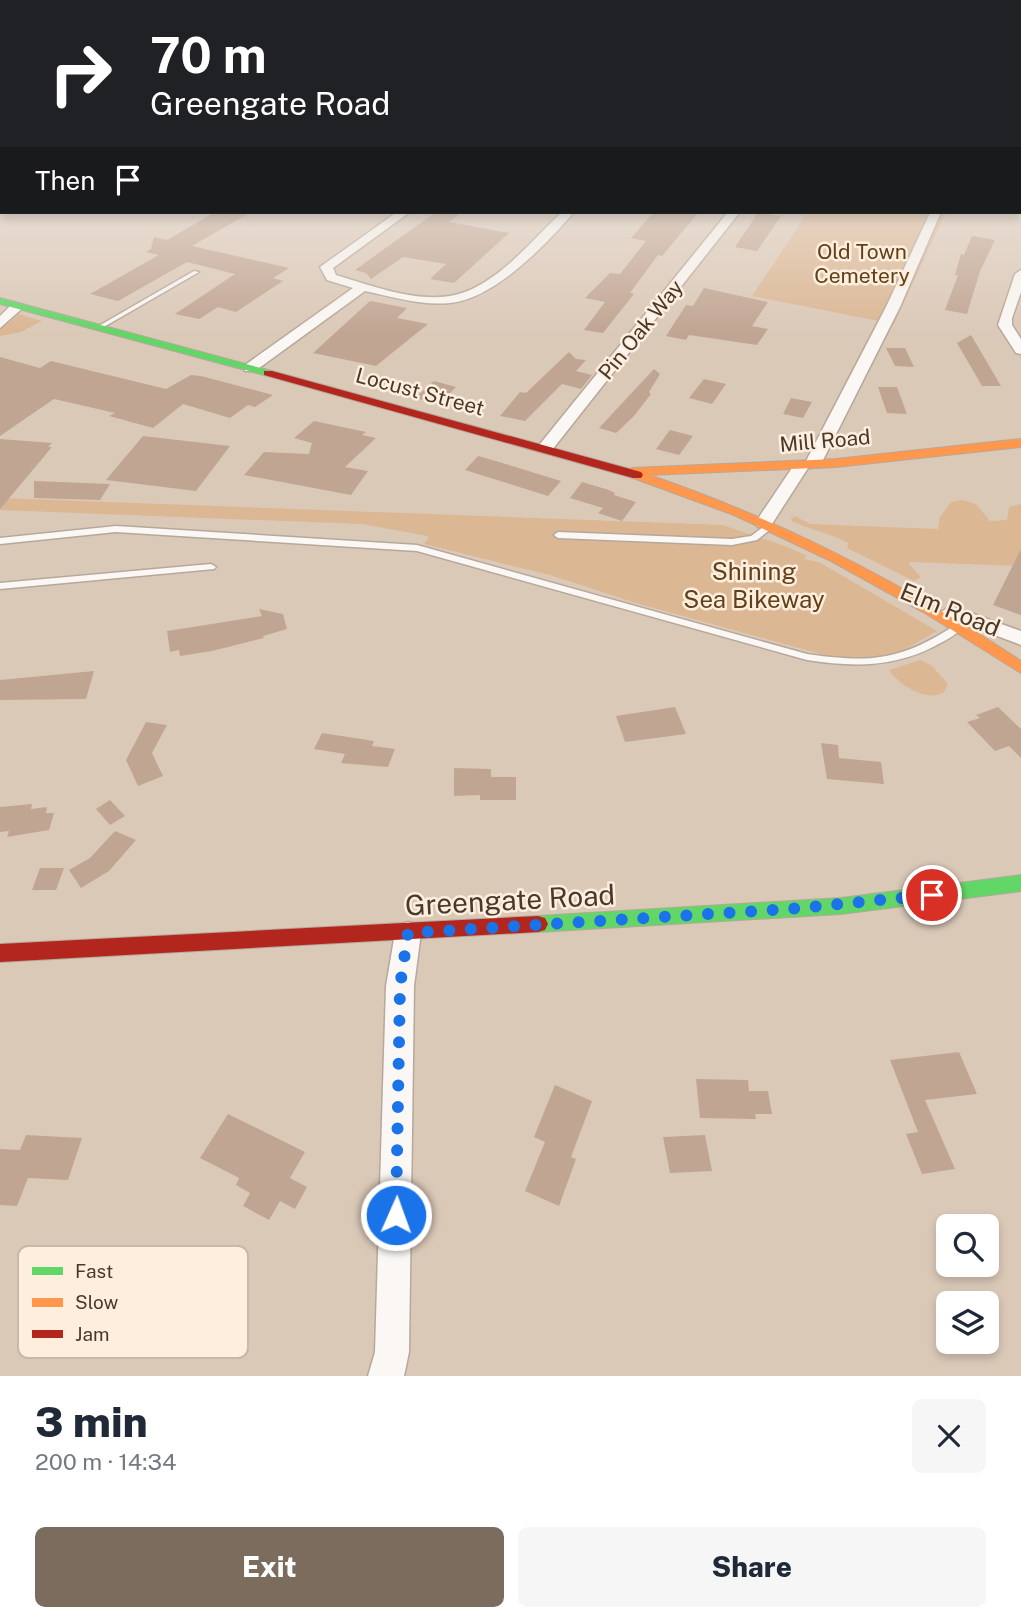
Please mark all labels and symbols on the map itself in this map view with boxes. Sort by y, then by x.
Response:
park label: Old Town Cemetery [814,239,910,288]
street label: Pin Oak Way [593,275,688,384]
street label: Locust Street [353,362,487,421]
street label: Mill Road [778,424,871,457]
park label: Shining Sea Bikeway [683,557,825,613]
street label: Elm Road [896,576,1004,642]
pin [902,865,962,925]
street label: Greengate Road [404,878,616,921]
position arrow [359,1178,433,1252]
legend [18,1246,248,1358]
text: Fast [75,1260,113,1282]
text: Slow [75,1291,119,1313]
text: Jam [75,1323,109,1345]

